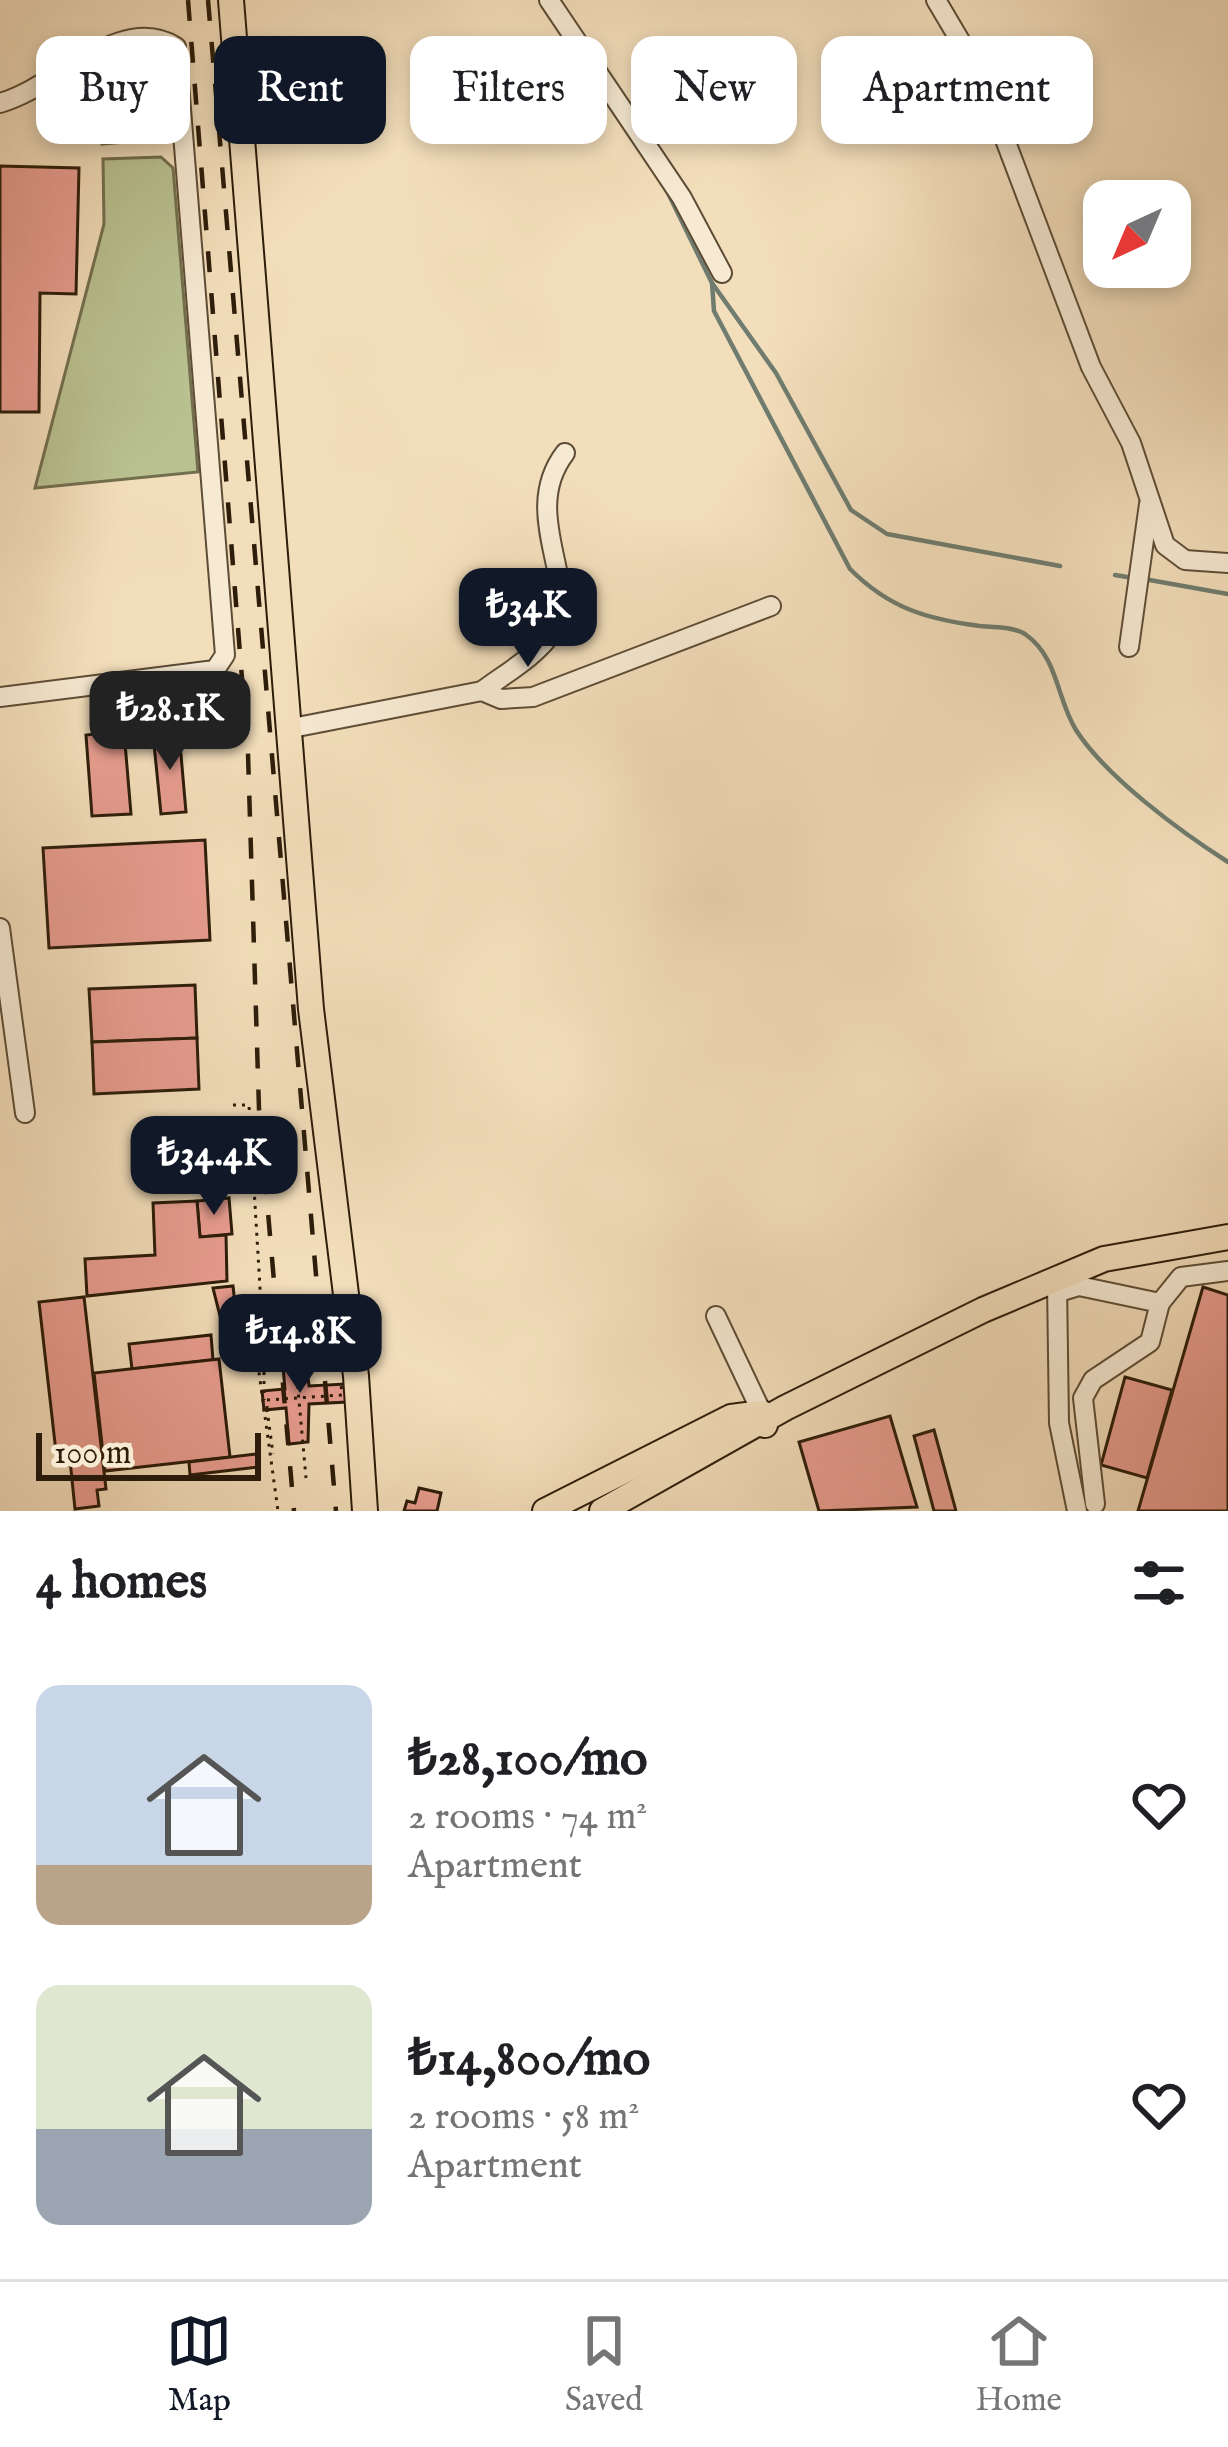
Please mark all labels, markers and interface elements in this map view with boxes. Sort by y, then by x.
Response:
chip: Buy [36,36,190,144]
chip: Rent [214,36,386,144]
chip: Filters [410,36,607,144]
chip: New [631,36,797,144]
chip: Apartment [821,36,1093,144]
north arrow [1083,180,1191,288]
map controls [1083,180,1191,288]
pin: ₺34K [457,568,599,670]
text: ₺34K [486,582,570,631]
pin: ₺28.1K [72,671,268,773]
text: ₺28.1K [117,685,224,734]
pin: ₺34.4K [116,1116,312,1218]
text: ₺34.4K [158,1130,270,1179]
pin: ₺14.8K [202,1294,398,1396]
text: ₺14.8K [246,1308,354,1357]
scale bar [36,1427,261,1480]
text: 100 m [54,1433,131,1475]
icon: filters [1126,1550,1192,1616]
text: 4 homes [36,1551,207,1616]
text: ₺28,100/mo [408,1728,648,1793]
icon: home [132,1733,276,1877]
icon: heart [1126,1772,1192,1838]
text: 2 rooms · 74 m² [408,1793,647,1842]
text: Apartment [408,1842,582,1891]
text: ₺14,800/mo [408,2028,650,2093]
icon: home [132,2033,276,2177]
icon: heart [1126,2072,1192,2138]
text: 2 rooms · 58 m² [408,2093,640,2142]
text: Apartment [408,2142,582,2191]
tab: Map [166,2308,232,2422]
tab: Saved [565,2308,643,2422]
tab: Home [976,2308,1062,2422]

